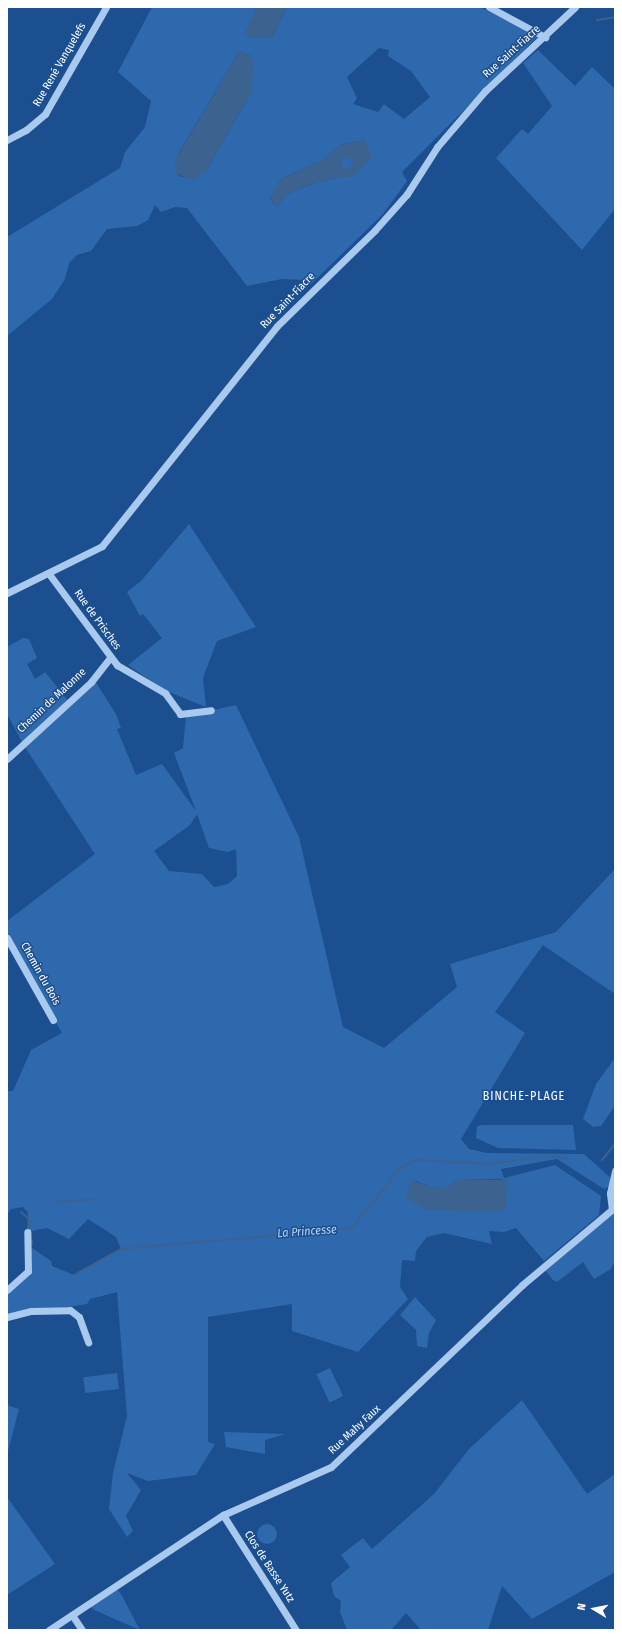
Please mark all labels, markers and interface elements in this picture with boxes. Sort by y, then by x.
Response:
street label: Rue René Vanquelefs [31,21,89,109]
street label: Rue Saint-Fiacre [481,23,543,81]
street label: Rue Saint-Fiacre [258,270,318,332]
street label: Rue de Prisches [71,587,123,653]
street label: Chemin de Malonne [15,666,89,736]
street label: Chemin du Bois [17,940,63,1008]
district label: BINCHE-PLAGE [483,1090,565,1104]
water label: La Princesse [277,1223,337,1241]
street label: Rue Mahy Faux [326,1403,384,1457]
street label: Clos de Basse Yutz [241,1529,297,1605]
north arrow [574,1589,614,1629]
text: N [575,1602,589,1611]

